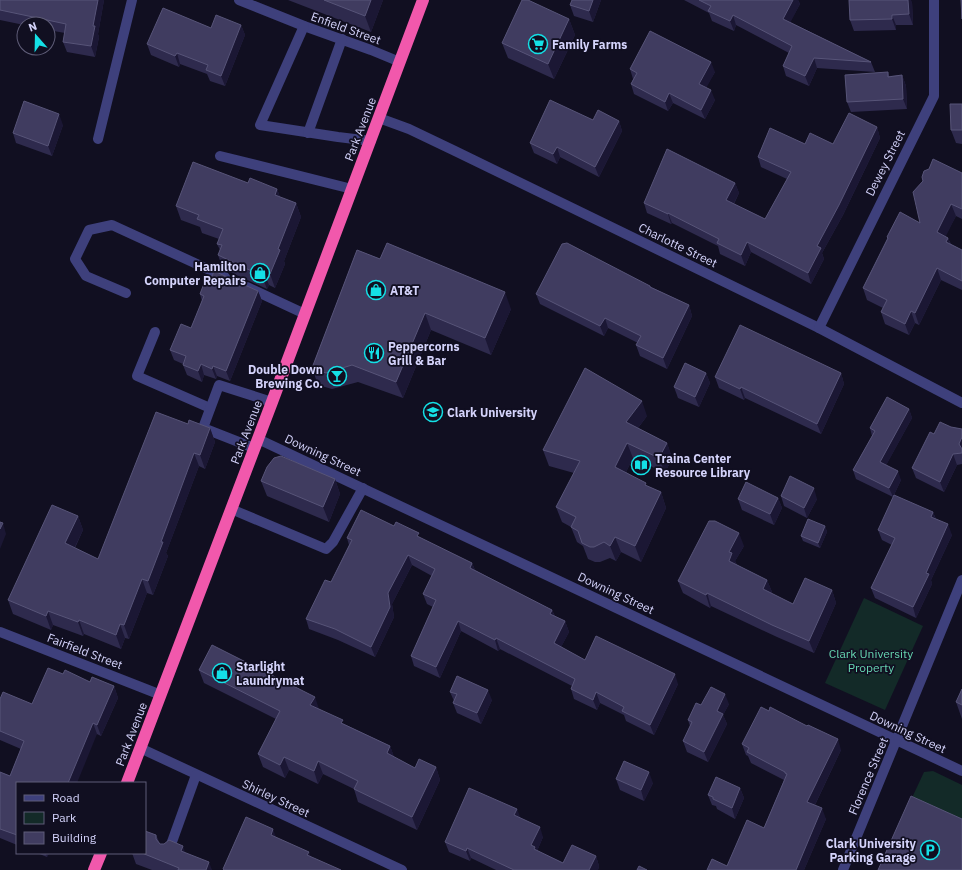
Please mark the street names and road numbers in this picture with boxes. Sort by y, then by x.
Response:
street label: Enfield Street [309,8,383,48]
street label: Park Avenue [341,95,379,163]
street label: Dewey Street [862,128,908,198]
street label: Charlotte Street [636,219,720,271]
street label: Park Avenue [227,398,265,466]
street label: Downing Street [282,431,364,479]
street label: Downing Street [575,569,657,617]
street label: Fairfield Street [45,630,125,672]
street label: Park Avenue [112,700,150,768]
street label: Downing Street [867,708,949,756]
street label: Florence Street [845,735,891,817]
street label: Shirley Street [240,776,312,820]

